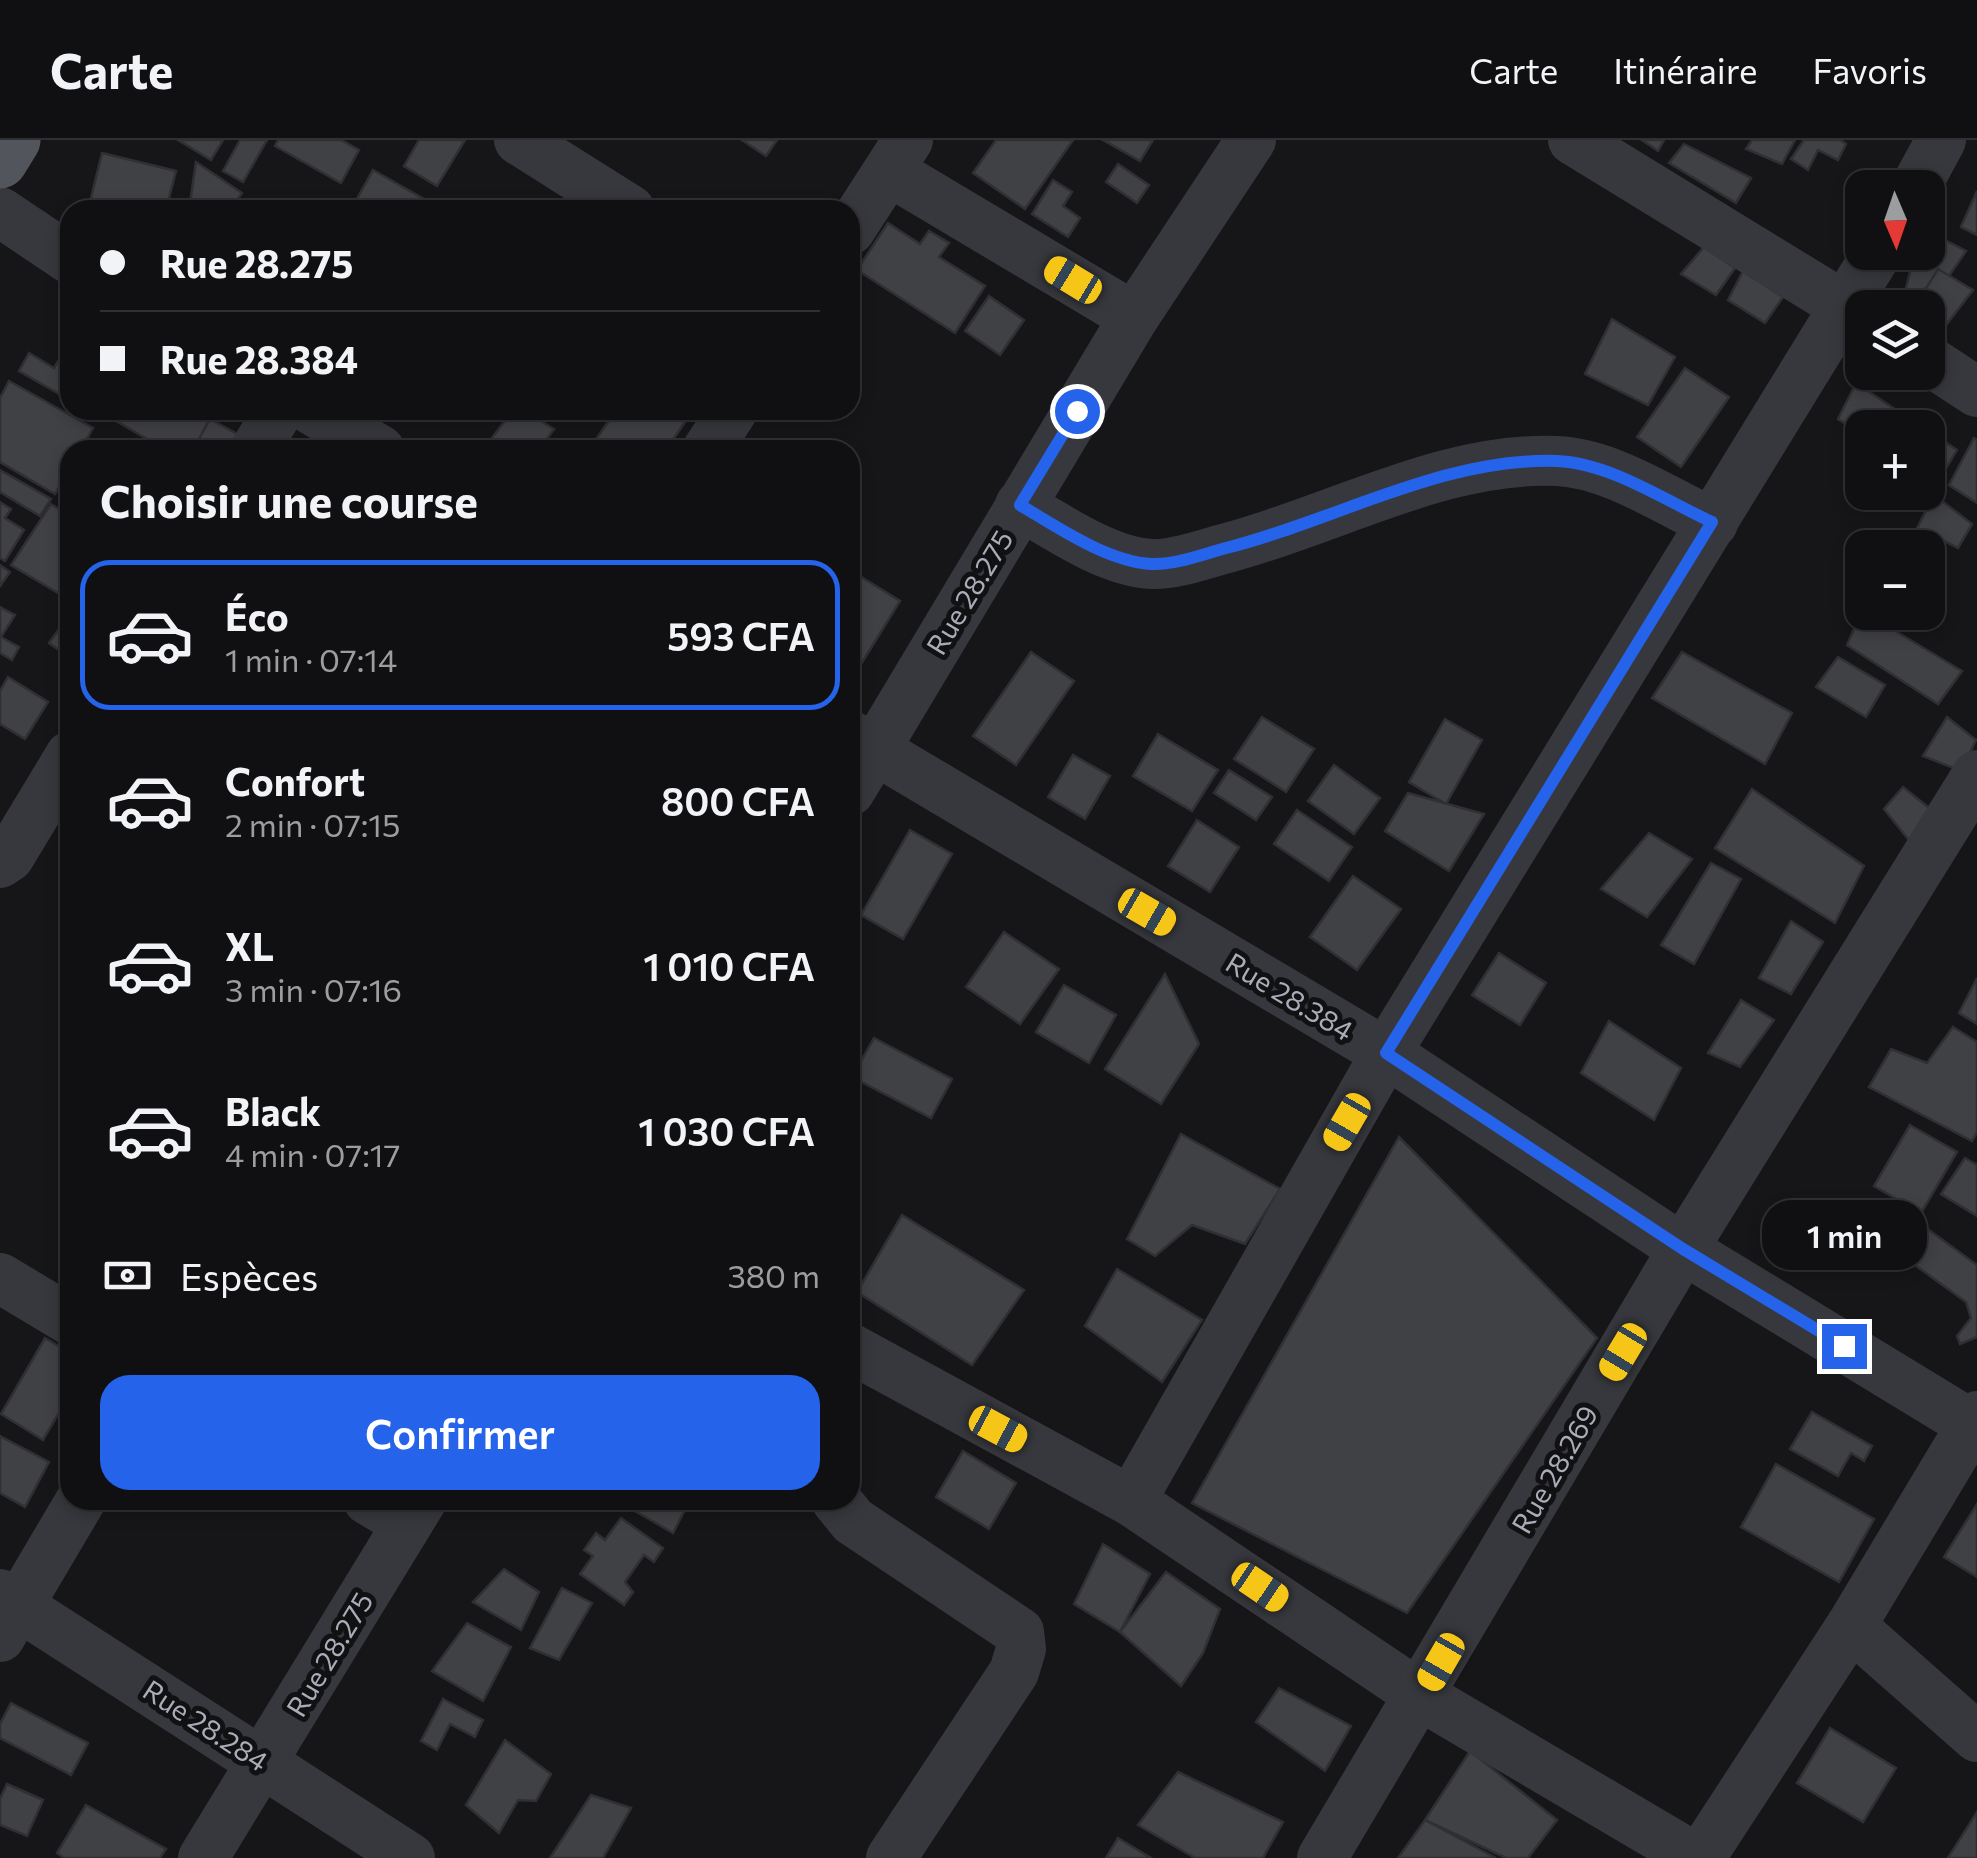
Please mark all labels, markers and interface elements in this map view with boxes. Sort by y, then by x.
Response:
text: Carte [50,40,173,99]
text: Carte [1469,48,1558,91]
text: Itinéraire [1613,48,1758,91]
text: Favoris [1813,48,1927,91]
north arrow [1845,170,1945,270]
map controls [1845,170,1945,630]
text: Rue 28.275 [160,239,353,286]
car [1040,252,1106,308]
button: layers [1845,290,1945,390]
text: Rue 28.384 [160,335,358,382]
route start [1055,389,1100,434]
button: + [1845,410,1945,510]
text: Choisir une course [100,472,478,527]
street label: Rue 28.275 [919,524,1019,660]
button: − [1845,530,1945,630]
icon: car [105,590,195,680]
text: Éco [225,592,289,639]
text: 593 CFA [667,612,815,659]
text: 1 min · 07:14 [225,639,397,679]
icon: car [105,755,195,845]
text: Confort [225,757,365,804]
text: 800 CFA [661,777,815,824]
text: 2 min · 07:15 [225,804,400,844]
car [1114,884,1180,940]
icon: car [105,920,195,1010]
text: XL [225,922,274,969]
text: 1 010 CFA [643,942,815,989]
street label: Rue 28.384 [1220,945,1360,1047]
text: 3 min · 07:16 [225,969,402,1009]
icon: car [105,1085,195,1175]
text: Black [225,1087,321,1134]
car [1319,1089,1375,1155]
text: 1 030 CFA [638,1107,815,1154]
text: 4 min · 07:17 [225,1134,400,1174]
callout: 1 min [1762,1201,1926,1271]
text: 1 min [1807,1215,1882,1255]
icon: cash [100,1248,155,1303]
text: Espèces [180,1252,318,1299]
text: 380 m [727,1255,820,1295]
car [1595,1319,1651,1385]
route end [1822,1324,1867,1369]
button: Confirmer [100,1375,820,1490]
street label: Rue 28.269 [1504,1399,1604,1539]
car [964,1402,1032,1456]
car [1227,1558,1293,1616]
street label: Rue 28.275 [279,1586,379,1722]
car [1413,1629,1469,1695]
street label: Rue 28.284 [137,1672,275,1778]

